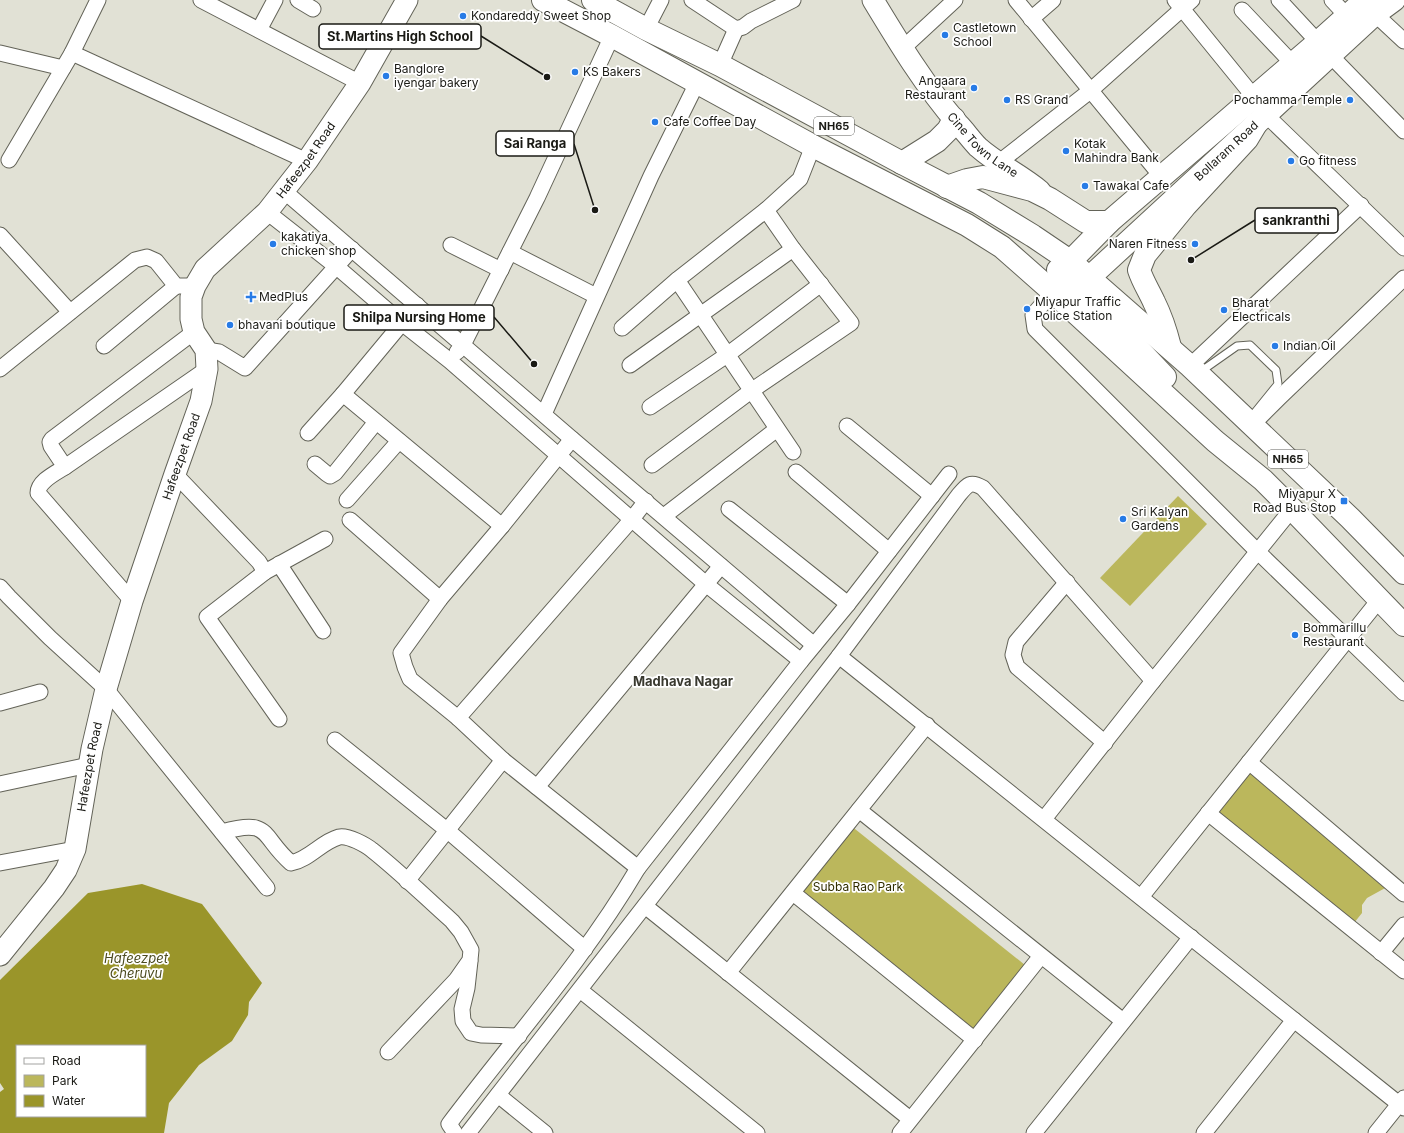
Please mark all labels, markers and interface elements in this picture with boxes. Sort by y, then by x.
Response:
place label: Kondareddy Sweet Shop [471,8,611,23]
marker: Kondareddy Sweet Shop [458,11,468,21]
place label: Castletown School [953,20,1016,49]
callout: St.Martins High School [319,24,481,49]
text: St.Martins High School [327,28,473,44]
marker: Castletown School [940,30,950,40]
place label: Banglore iyengar bakery [394,61,479,90]
place label: KS Bakers [583,64,641,79]
marker: KS Bakers [570,67,580,77]
marker: Banglore iyengar bakery [381,71,391,81]
place label: Angaara Restaurant [905,73,966,102]
marker: Angaara Restaurant [969,83,979,93]
place label: RS Grand [1015,92,1068,107]
place label: Pochamma Temple [1234,92,1342,107]
marker: RS Grand [1002,95,1012,105]
marker: Pochamma Temple [1345,95,1355,105]
street label: Cine Town Lane [944,109,1021,180]
place label: Cafe Coffee Day [663,114,757,129]
marker: Cafe Coffee Day [650,117,660,127]
road number: NH65 [814,117,854,135]
street label: Bollaram Road [1191,117,1261,184]
street label: Hafeezpet Road [273,119,338,201]
callout: Sai Ranga [496,131,574,156]
text: Sai Ranga [504,135,566,151]
place label: Kotak Mahindra Bank [1074,136,1159,165]
marker: Kotak Mahindra Bank [1061,146,1071,156]
place label: Go fitness [1299,153,1357,168]
marker: Go fitness [1286,156,1296,166]
place label: Tawakal Cafe [1093,178,1169,193]
marker: Tawakal Cafe [1080,181,1090,191]
callout: sankranthi [1255,208,1338,233]
text: sankranthi [1262,212,1330,228]
place label: kakatiya chicken shop [281,229,356,258]
place label: Naren Fitness [1109,236,1187,251]
marker: kakatiya chicken shop [268,239,278,249]
marker: Naren Fitness [1190,239,1200,249]
place label: MedPlus [259,289,308,304]
marker: MedPlus [246,292,256,302]
place label: Miyapur Traffic Police Station [1035,294,1121,323]
place label: Bharat Electricals [1232,295,1290,324]
marker: Miyapur Traffic Police Station [1022,304,1032,314]
callout: Shilpa Nursing Home [344,305,494,330]
marker: Bharat Electricals [1219,305,1229,315]
text: Shilpa Nursing Home [352,309,486,325]
place label: bhavani boutique [238,317,336,332]
marker: bhavani boutique [225,320,235,330]
place label: Indian Oil [1283,338,1336,353]
marker: Indian Oil [1270,341,1280,351]
street label: Hafeezpet Road [159,411,203,502]
road number: NH65 [1268,450,1308,468]
place label: Miyapur X Road Bus Stop [1253,486,1336,515]
marker: Miyapur X Road Bus Stop [1339,496,1349,506]
place label: Sri Kalyan Gardens [1131,504,1188,533]
marker: Sri Kalyan Gardens [1118,514,1128,524]
place label: Bommarillu Restaurant [1303,620,1366,649]
marker: Bommarillu Restaurant [1290,630,1300,640]
district label: Madhava Nagar [633,673,734,689]
street label: Hafeezpet Road [73,720,105,813]
park label: Subba Rao Park [813,879,904,894]
water label: Hafeezpet Cheruvu [104,950,169,981]
legend [16,1045,146,1117]
text: Road [52,1053,81,1068]
text: Park [52,1073,78,1088]
text: Water [52,1093,86,1108]

